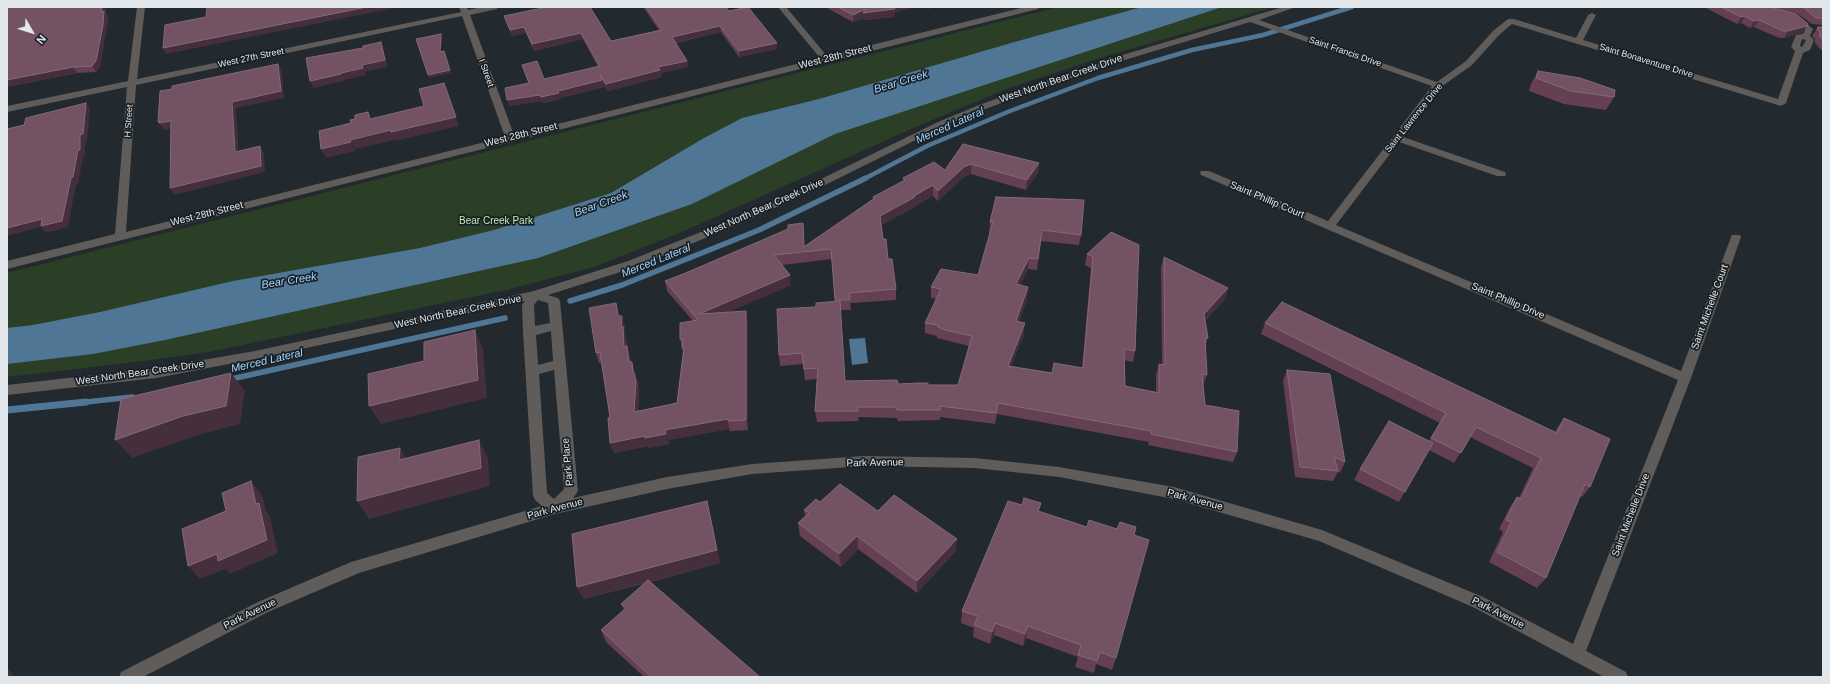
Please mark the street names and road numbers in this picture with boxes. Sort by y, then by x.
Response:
street label: Saint Francis Drive [1307,35,1383,69]
street label: West 28th Street [798,42,872,72]
street label: Saint Bonaventure Drive [1598,42,1694,80]
street label: West 27th Street [217,46,285,70]
street label: West North Bear Creek Drive [998,52,1124,106]
street label: I Street [476,58,496,88]
street label: Saint Lawrence Drive [1383,81,1445,155]
street label: H Street [122,104,136,138]
street label: West 28th Street [484,120,558,150]
street label: West North Bear Creek Drive [703,176,825,240]
street label: Saint Phillip Court [1228,179,1306,221]
street label: West 28th Street [170,199,244,229]
street label: Saint Michelle Court [1689,263,1731,351]
street label: Saint Phillip Drive [1470,280,1546,322]
street label: West North Bear Creek Drive [394,293,522,331]
street label: West North Bear Creek Drive [75,358,205,388]
street label: Park Place [560,437,576,487]
street label: Park Avenue [846,457,904,469]
street label: Saint Michelle Drive [1610,472,1652,558]
street label: Park Avenue [1166,487,1224,513]
street label: Park Avenue [526,496,584,522]
street label: Park Avenue [1470,595,1526,631]
street label: Park Avenue [222,596,278,632]

